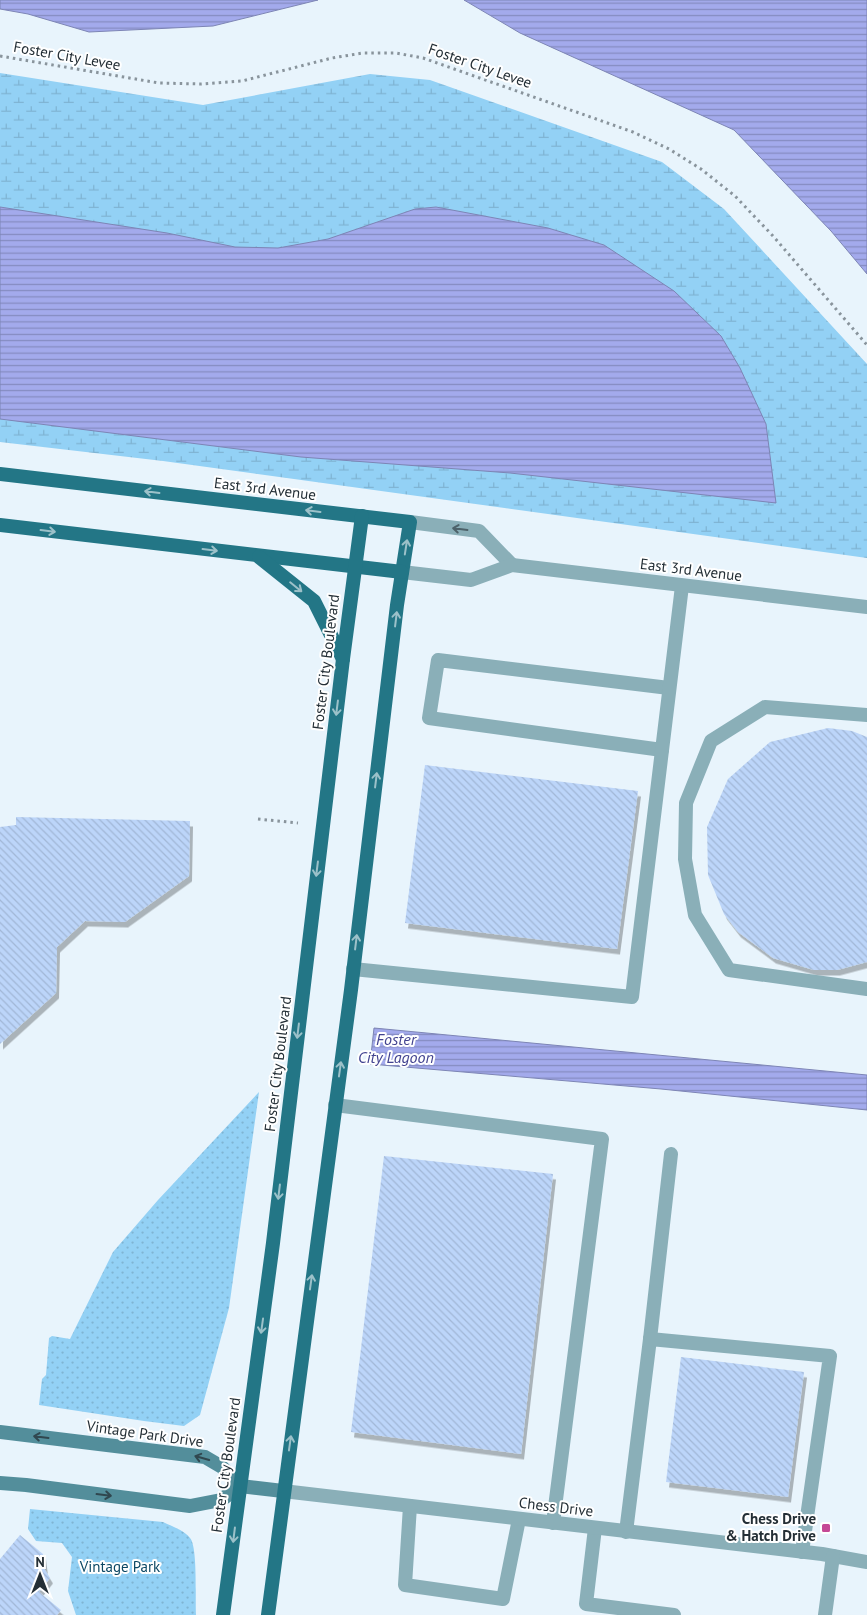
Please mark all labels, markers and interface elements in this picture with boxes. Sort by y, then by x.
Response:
street label: Foster City Levee [12,37,122,74]
street label: Foster City Levee [426,39,534,92]
street label: East 3rd Avenue [213,473,317,504]
one-way arrow [144,487,160,497]
one-way arrow [306,506,322,516]
one-way arrow [453,523,469,533]
one-way arrow [40,526,56,536]
one-way arrow [401,539,411,555]
one-way arrow [201,545,217,555]
street label: East 3rd Avenue [639,554,743,585]
one-way arrow [290,582,303,593]
street label: Foster City Boulevard [308,593,343,731]
one-way arrow [391,611,401,627]
one-way arrow [332,700,342,716]
one-way arrow [371,773,381,789]
one-way arrow [312,861,322,877]
one-way arrow [352,934,362,950]
street label: Foster City Boulevard [260,995,295,1133]
one-way arrow [293,1022,303,1038]
water label: Foster City Lagoon [358,1029,434,1067]
one-way arrow [335,1061,345,1077]
one-way arrow [274,1184,284,1200]
one-way arrow [307,1274,317,1290]
one-way arrow [256,1318,266,1334]
street label: Foster City Boulevard [207,1396,244,1534]
street label: Vintage Park Drive [84,1416,205,1451]
one-way arrow [33,1432,49,1442]
one-way arrow [285,1435,295,1451]
one-way arrow [194,1452,210,1462]
one-way arrow [96,1490,112,1500]
street label: Chess Drive [518,1493,594,1520]
place label: Chess Drive & Hatch Drive [725,1509,816,1545]
marker: Chess Drive & Hatch Drive [820,1522,832,1534]
one-way arrow [228,1526,238,1542]
north arrow [15,1550,65,1600]
text: N [35,1553,45,1571]
park label: Vintage Park [79,1557,161,1576]

